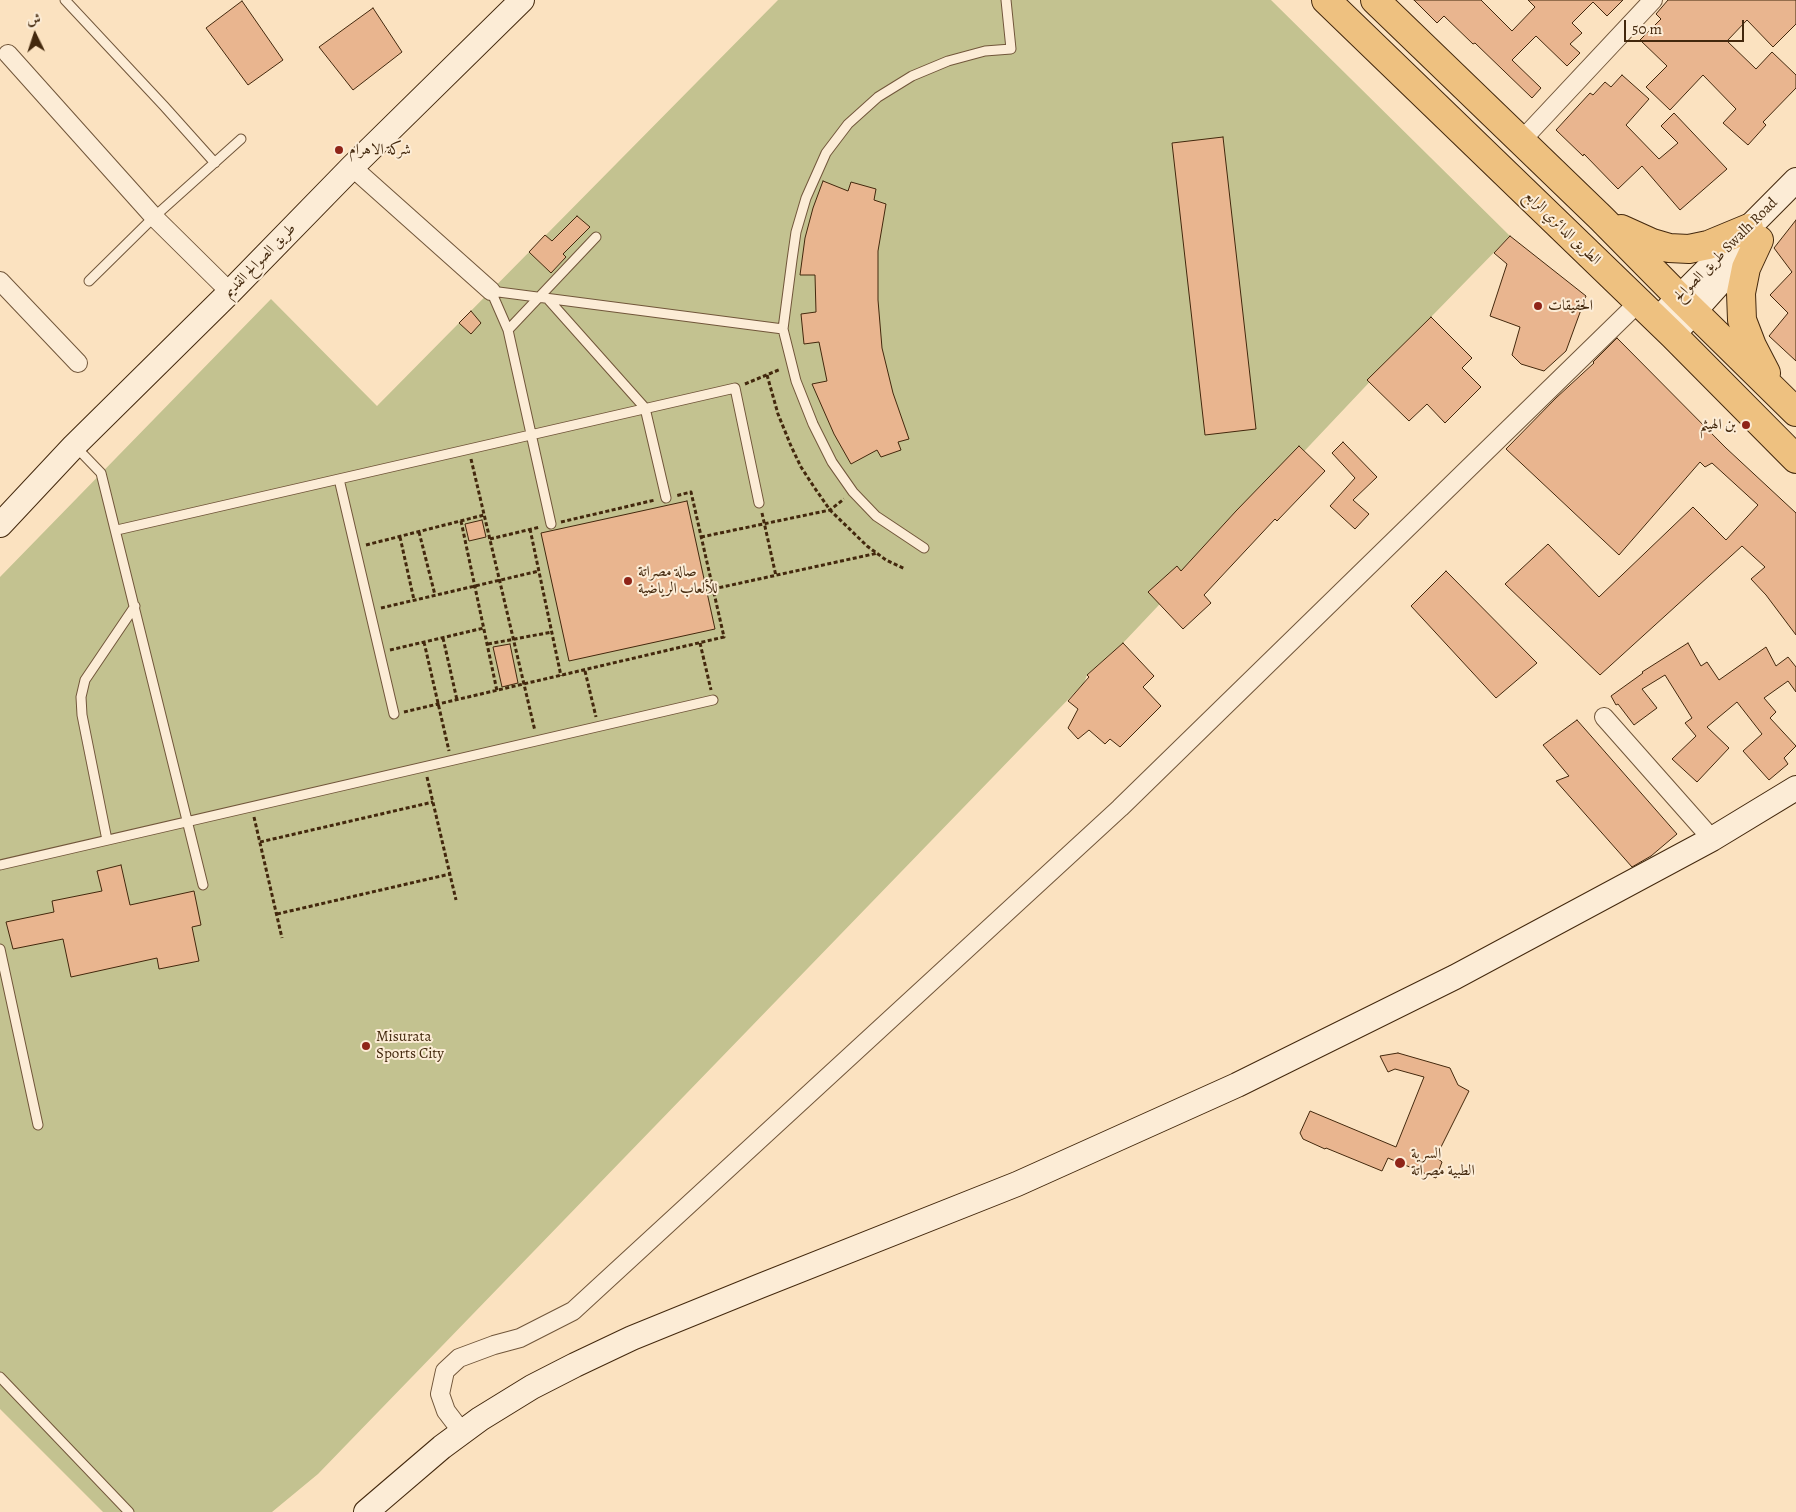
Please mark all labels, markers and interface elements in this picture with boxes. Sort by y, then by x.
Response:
north arrow [10,10,60,60]
text: ش [26,10,42,29]
scale bar [1626,10,1746,42]
text: 50 m [1632,19,1662,39]
place label: شركة الاهرام [349,141,411,159]
marker: شركة الاهرام [333,144,345,156]
street label: الطريق الدائري الرابع [1520,187,1604,269]
street label: طريق الصوالح Swalh Road [1670,194,1782,306]
street label: طريق الصوالح القديم [220,220,300,302]
place label: الحقيقات [1548,297,1593,315]
marker: الحقيقات [1532,300,1544,312]
place label: بن الهيثم [1700,416,1736,434]
marker: بن الهيثم [1740,419,1752,431]
place label: صالة مصراتة للألعاب الرياضية [638,563,718,598]
marker: صالة مصراتة للألعاب الرياضية [622,575,634,587]
place label: Misurata Sports City [376,1028,444,1063]
marker: Misurata Sports City [360,1040,372,1052]
place label: السرية الطبية مصراتة [1411,1145,1475,1180]
marker: السرية الطبية مصراتة [1393,1156,1407,1170]

